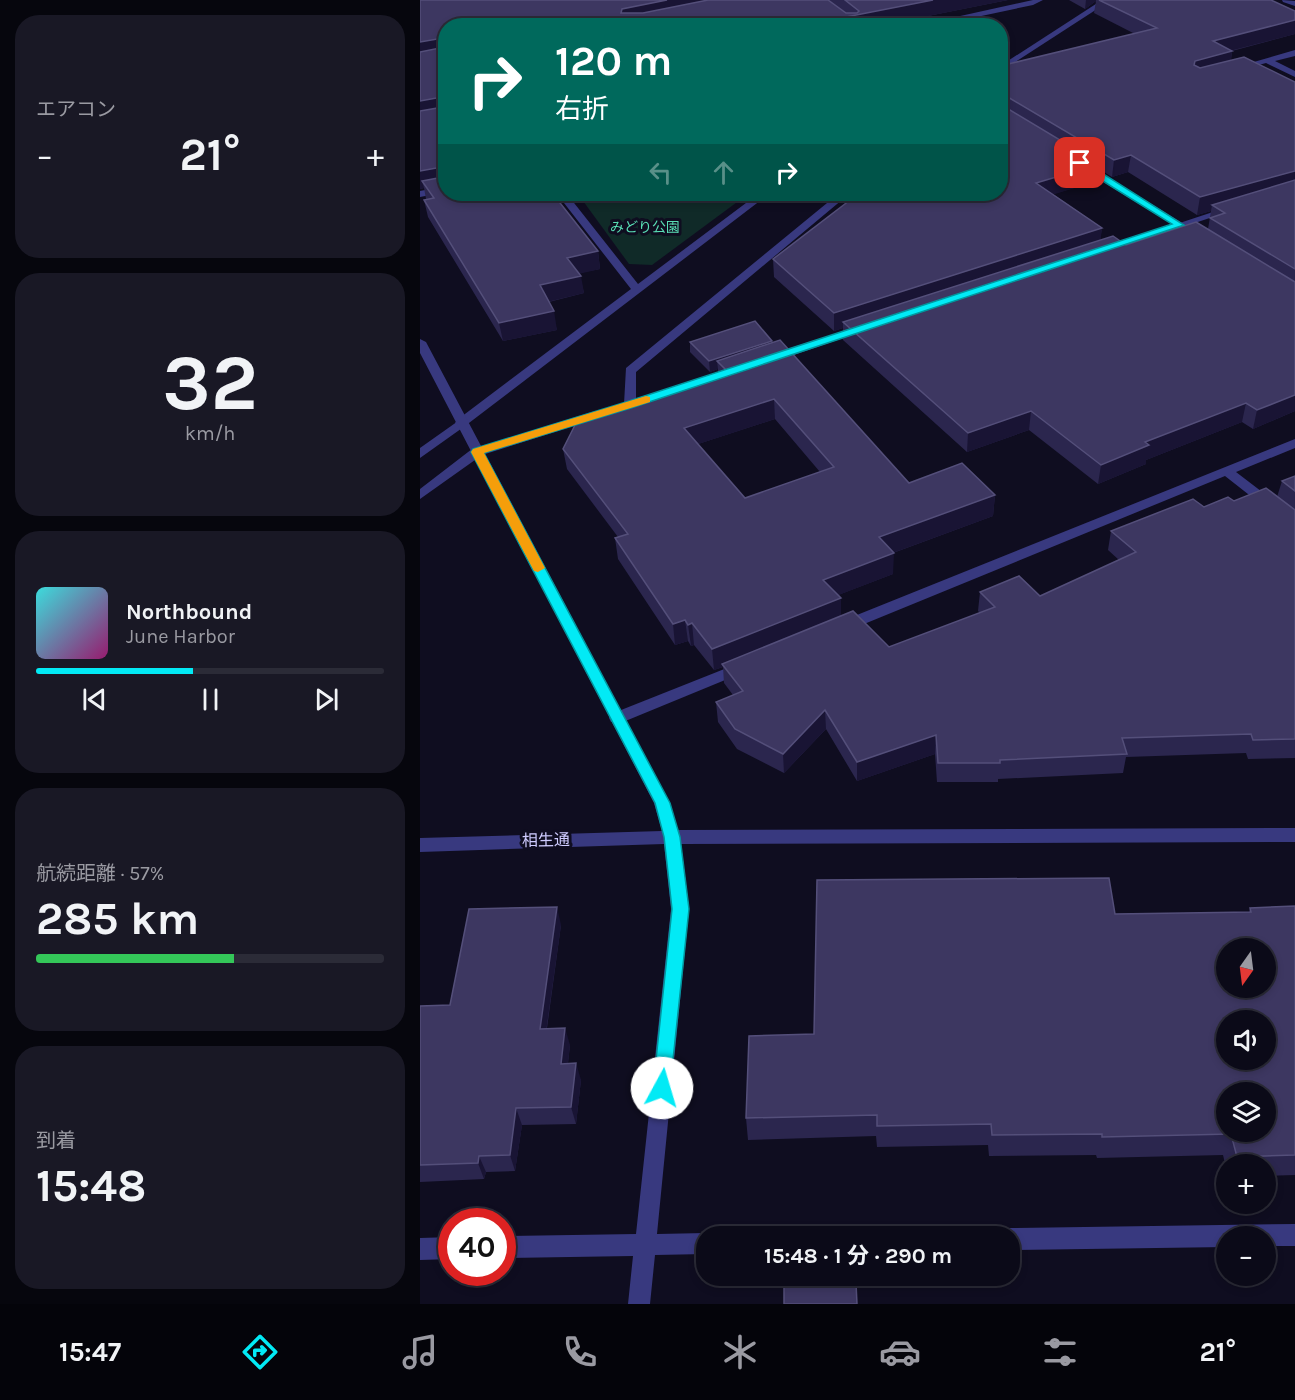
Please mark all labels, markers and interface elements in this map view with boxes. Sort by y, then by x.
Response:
text: 120 m [555,36,672,86]
icon: right [456,42,534,120]
text: 右折 [555,93,609,125]
text: エアコン [36,98,116,121]
text: 21° [180,129,240,181]
text: − [36,136,53,174]
text: + [367,136,384,174]
pin [1054,137,1105,188]
icon: arrive [1063,146,1096,179]
icon: left [644,156,677,189]
icon: ahead [707,156,740,189]
icon: right [770,156,803,189]
park label: みどり公園 [610,219,680,236]
text: 32 [162,337,258,429]
text: km/h [185,422,235,445]
text: Northbound [126,599,252,625]
text: June Harbor [126,625,235,648]
icon: previous [78,683,111,716]
icon: pause [194,683,227,716]
icon: next [310,683,343,716]
street label: 相生通 [522,830,570,850]
text: 航続距離 · 57% [36,862,164,885]
text: 285 km [36,893,199,945]
north arrow [1216,938,1276,998]
map controls [1216,938,1276,1286]
button: sound [1216,1010,1276,1070]
position arrow [630,1056,694,1120]
button: layers [1216,1082,1276,1142]
text: 到着 [36,1129,76,1152]
button: + [1216,1154,1276,1214]
text: 15:48 [36,1160,146,1212]
speed limit sign: 40 [438,1208,516,1286]
button: − [1216,1226,1276,1286]
text: 15:48 · 1 分 · 290 m [764,1243,952,1269]
icon: directions [239,1331,281,1373]
icon: music [399,1331,441,1373]
icon: phone [559,1331,601,1373]
icon: climate [719,1331,761,1373]
icon: car [879,1331,921,1373]
icon: filters [1039,1331,1081,1373]
text: 15:47 [59,1336,121,1368]
text: 21° [1199,1336,1236,1368]

